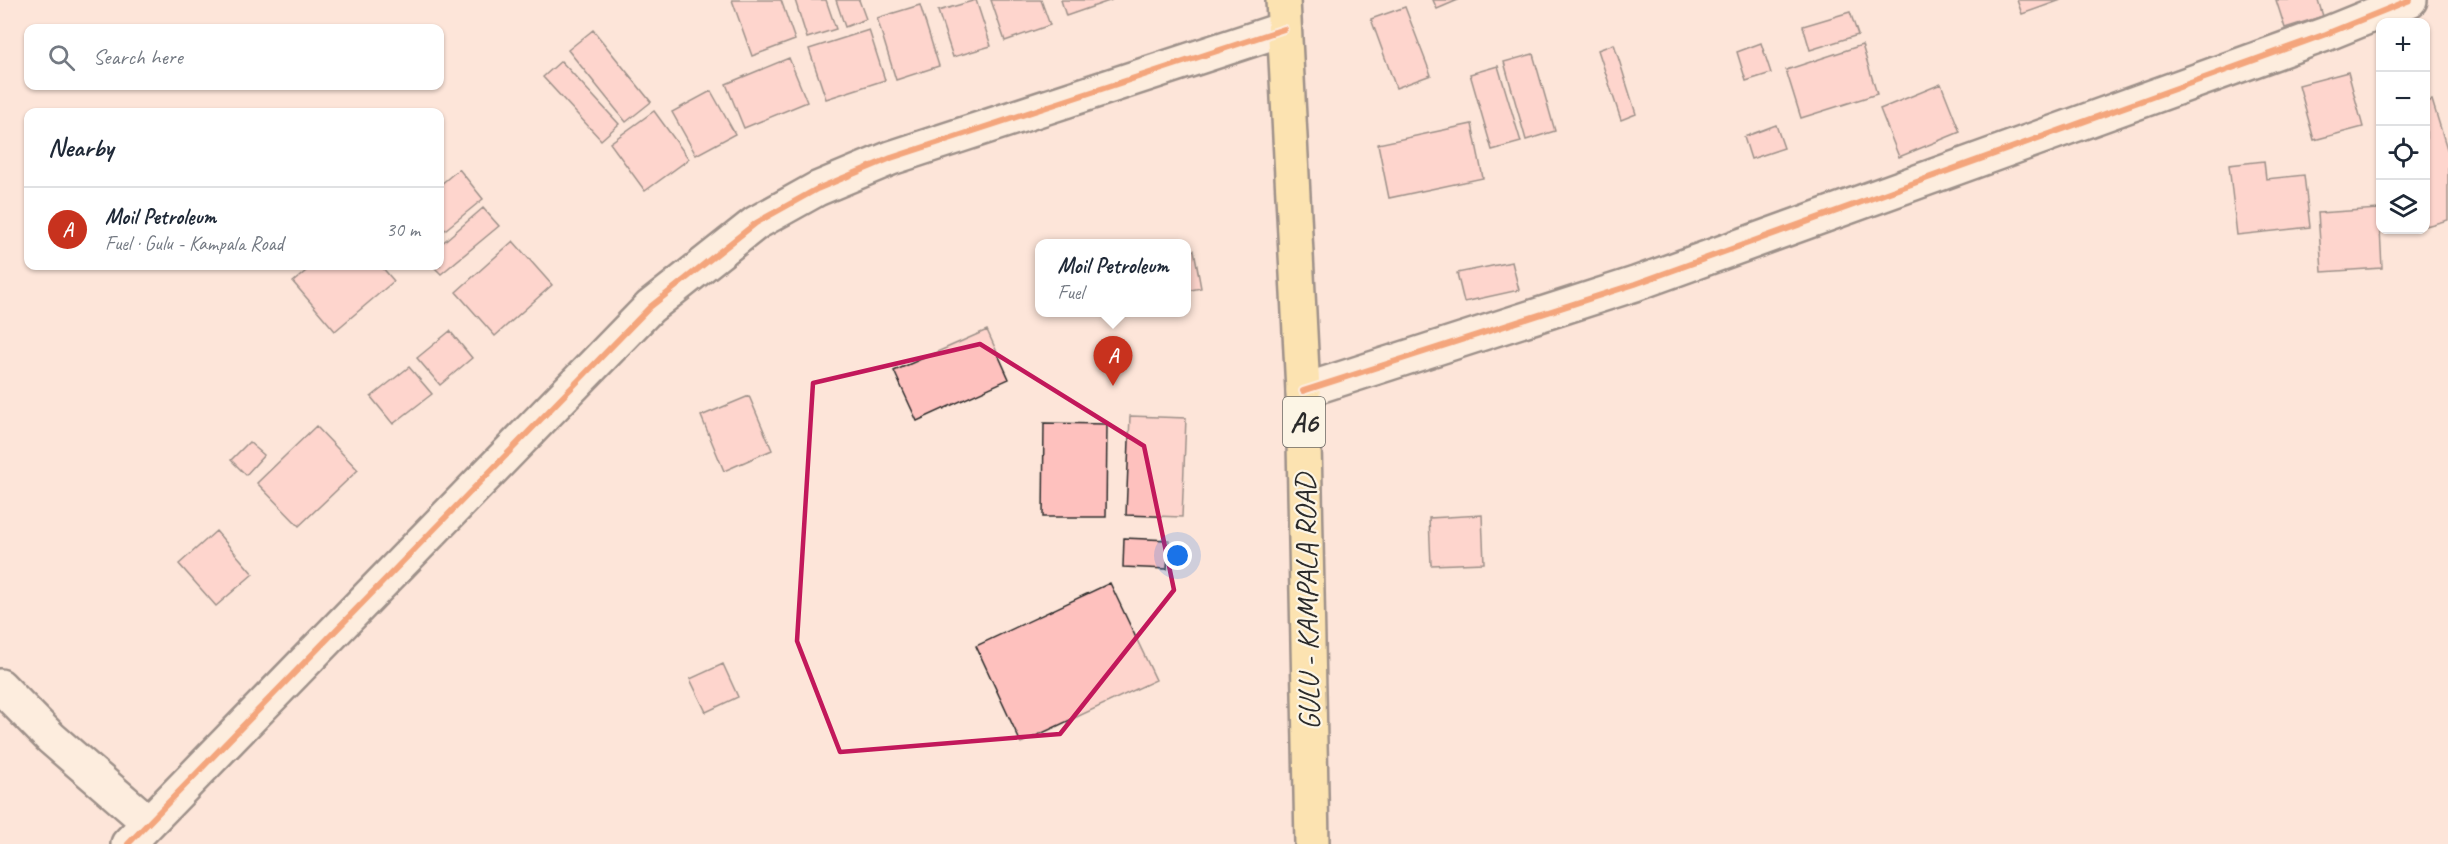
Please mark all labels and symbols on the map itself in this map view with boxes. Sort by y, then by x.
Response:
pin: A [1094,336,1132,386]
road number: A6 [1283,397,1325,447]
street label: GULU - KAMPALA ROAD [1286,471,1328,730]
your location [1163,541,1192,570]

